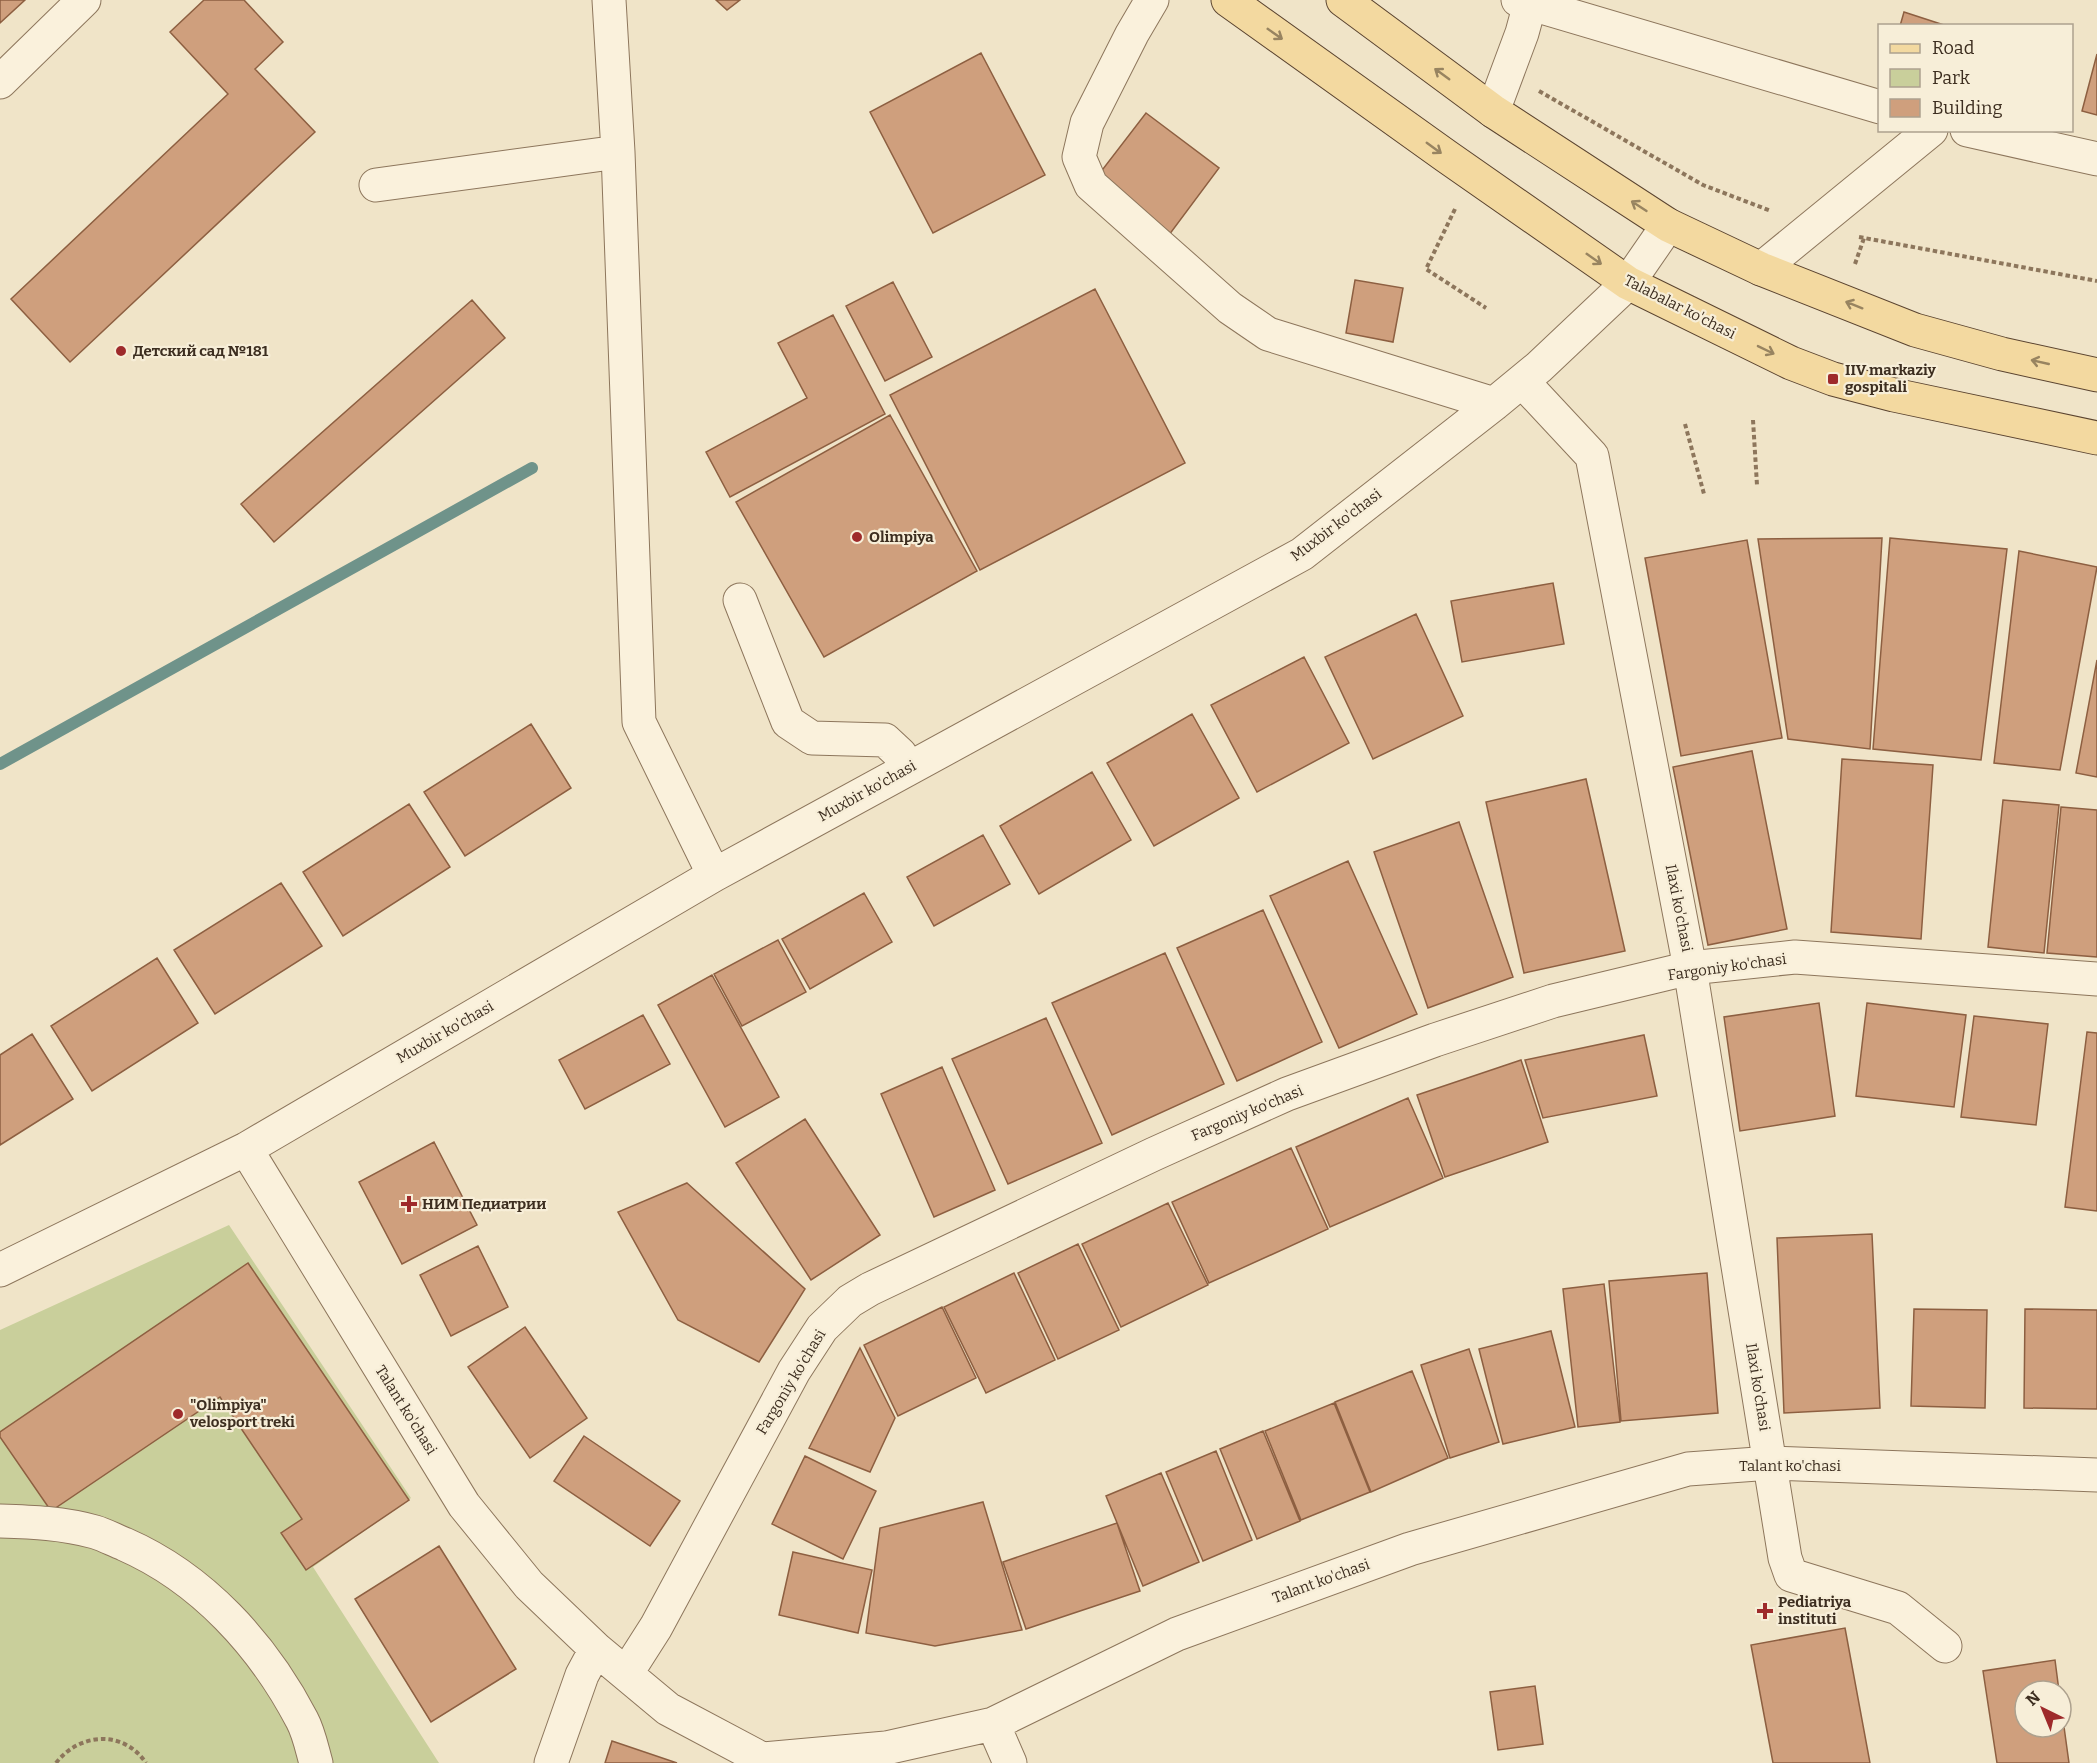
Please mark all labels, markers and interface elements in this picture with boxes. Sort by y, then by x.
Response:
legend [1878,24,2073,132]
one-way arrow [1267,28,1283,40]
text: Road [1932,37,1975,59]
text: Park [1932,67,1971,89]
one-way arrow [1435,68,1451,80]
text: Building [1932,97,2003,119]
one-way arrow [1425,142,1441,154]
one-way arrow [1631,200,1648,212]
one-way arrow [1585,253,1601,265]
street label: Talabalar ko'chasi [1621,271,1739,343]
one-way arrow [1845,299,1863,310]
place label: Детский сад №181 [133,342,269,360]
marker: Детский сад №181 [114,344,128,358]
one-way arrow [1756,345,1774,357]
one-way arrow [2031,356,2050,367]
place label: IIV markaziy gospitali [1845,361,1937,396]
marker: IIV markaziy gospitali [1826,372,1840,386]
street label: Muxbir ko'chasi [1287,485,1385,565]
place label: Olimpiya [869,528,934,546]
marker: Olimpiya [850,530,864,544]
street label: Muxbir ko'chasi [815,756,920,825]
street label: Ilaxi ko'chasi [1662,863,1696,954]
street label: Fargoniy ko'chasi [1667,950,1788,984]
street label: Muxbir ko'chasi [393,997,497,1067]
street label: Fargoniy ko'chasi [1188,1081,1306,1145]
marker: НИМ Педиатрии [400,1195,418,1213]
place label: НИМ Педиатрии [422,1195,546,1213]
street label: Fargoniy ko'chasi [752,1326,830,1438]
street label: Ilaxi ko'chasi [1742,1342,1774,1433]
street label: Talant ko'chasi [371,1362,441,1458]
place label: "Olimpiya" velosport treki [189,1396,295,1431]
marker: "Olimpiya" velosport treki [171,1407,185,1421]
street label: Talant ko'chasi [1739,1457,1842,1475]
street label: Talant ko'chasi [1270,1555,1373,1607]
place label: Pediatriya instituti [1778,1593,1852,1628]
marker: Pediatriya instituti [1756,1602,1774,1620]
north arrow [2013,1679,2073,1739]
text: N [2022,1687,2044,1710]

